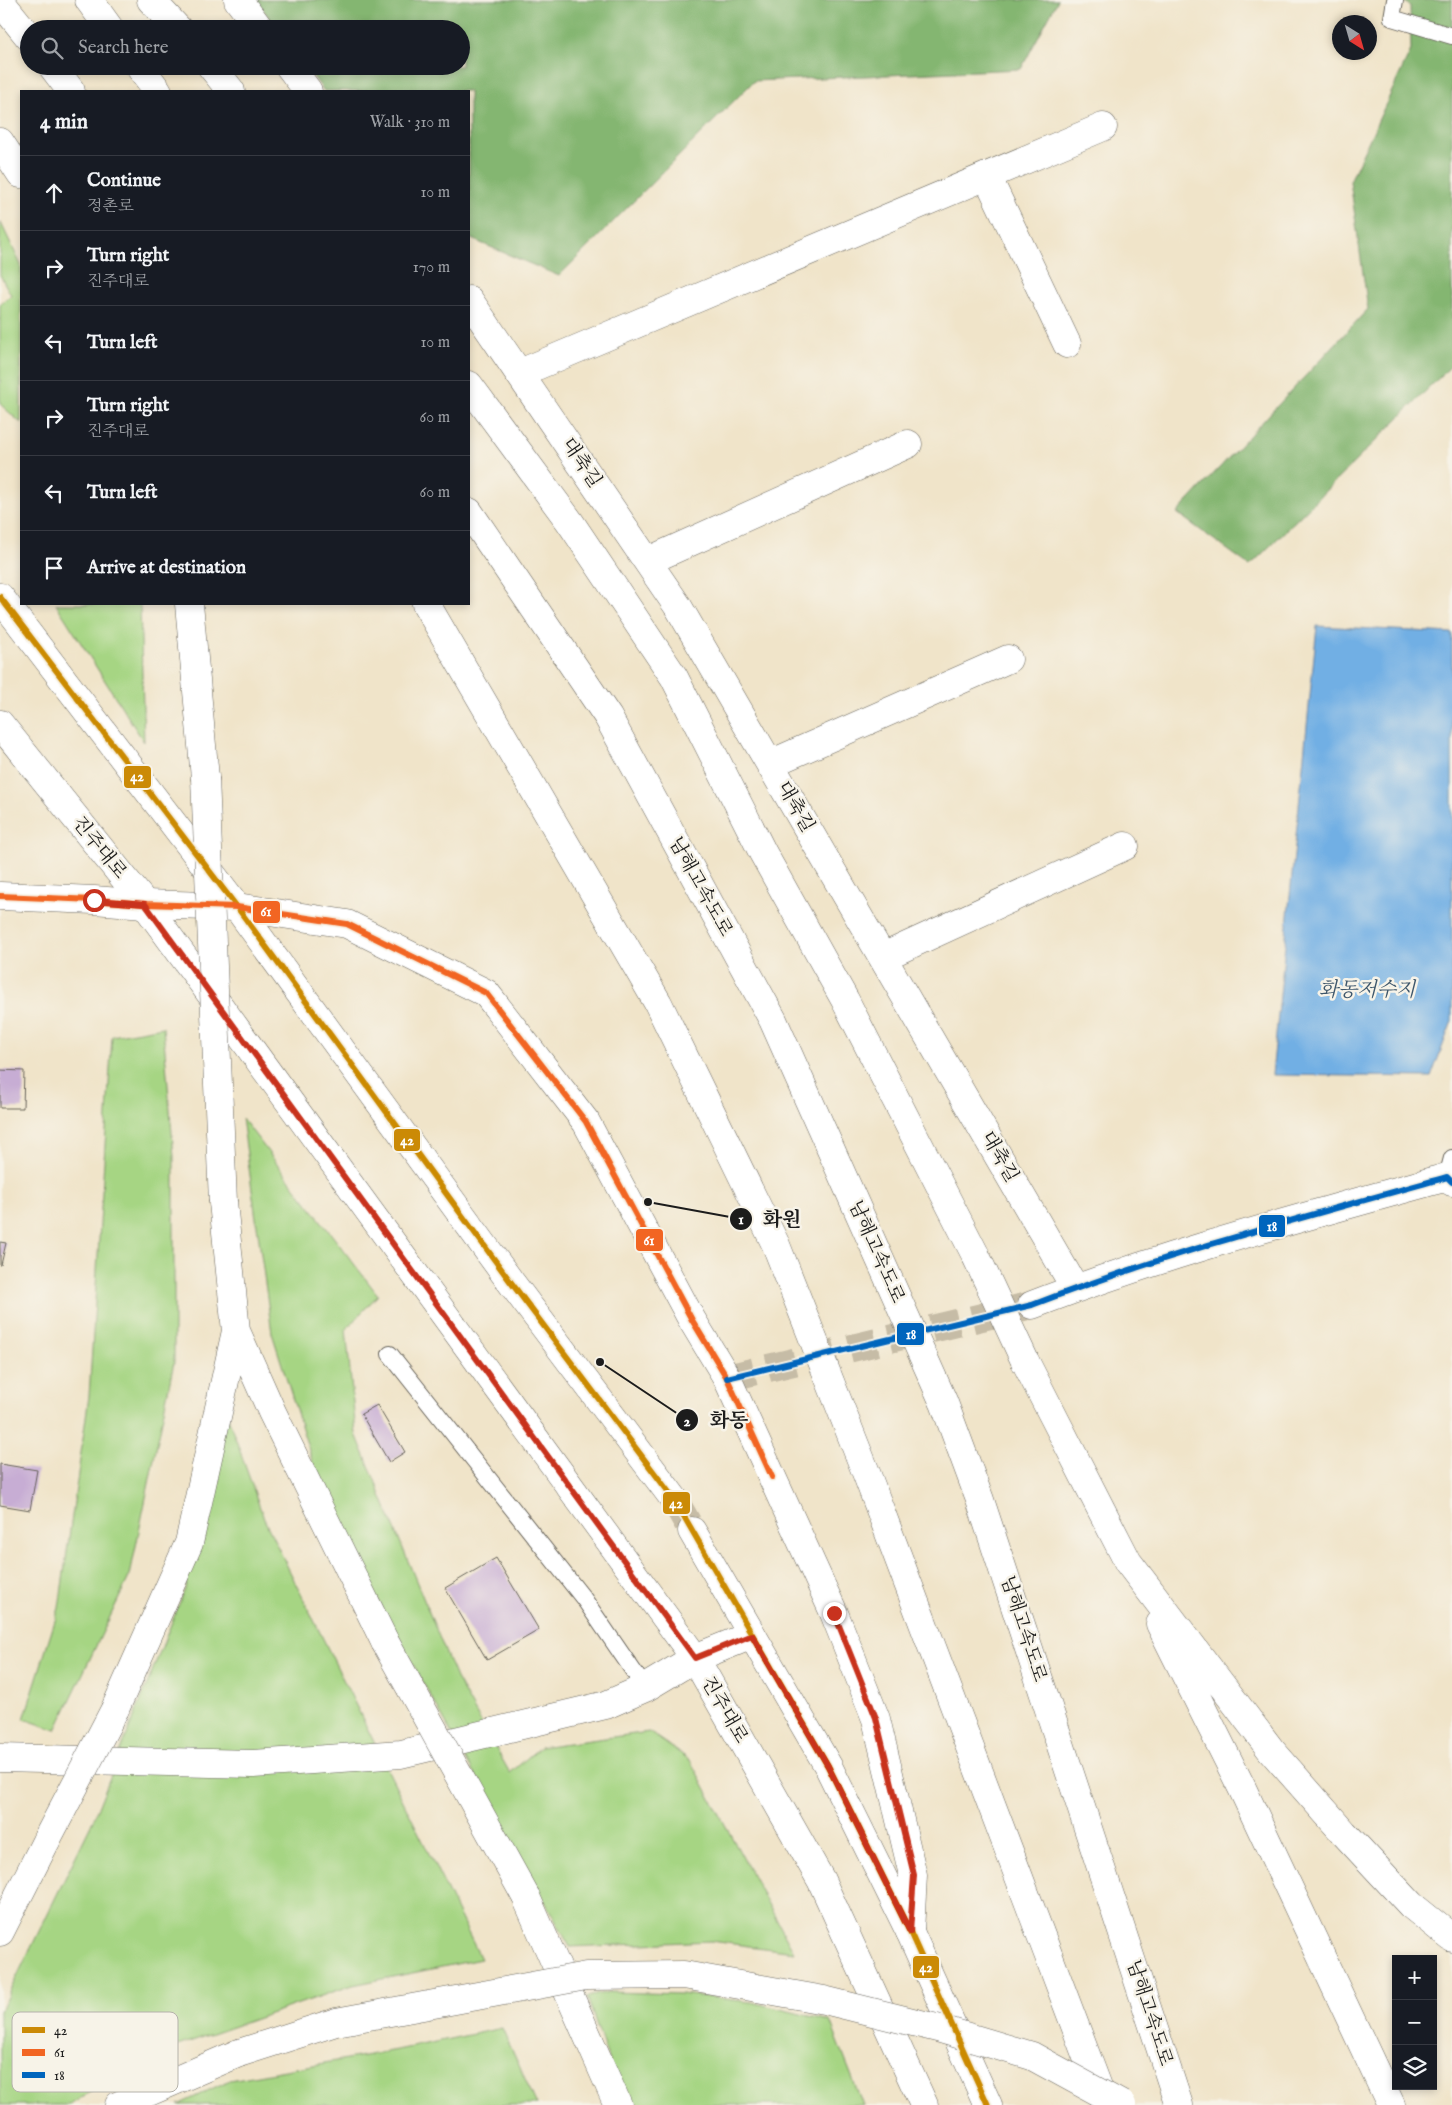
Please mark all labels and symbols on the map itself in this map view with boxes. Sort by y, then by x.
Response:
north arrow [1332,15,1377,60]
street label: 대축길 [556,433,606,493]
line badge: 42 [123,765,152,789]
text: 42 [130,768,144,786]
street label: 대축길 [771,777,819,837]
street label: 진주대로 [67,812,131,884]
street label: 남해고속도로 [663,833,737,941]
route start [83,889,106,912]
line badge: 61 [252,900,281,924]
text: 61 [260,903,272,921]
water label: 화동저수지 [1319,978,1417,1003]
street label: 대축길 [975,1127,1023,1187]
line badge: 42 [393,1128,421,1152]
text: 42 [400,1132,414,1150]
street label: 남해고속도로 [843,1197,909,1307]
callout: 화원 [728,1201,812,1236]
text: 화원 [763,1208,801,1233]
text: 1 [738,1210,744,1229]
line badge: 18 [1258,1214,1286,1238]
text: 18 [1267,1218,1278,1236]
line badge: 61 [635,1228,664,1252]
text: 61 [643,1232,655,1250]
line badge: 18 [896,1322,925,1346]
text: 18 [906,1326,917,1344]
callout: 화동 [675,1403,758,1438]
text: 화동 [710,1409,749,1434]
text: 2 [683,1412,691,1431]
line badge: 42 [662,1491,691,1515]
text: 42 [669,1495,683,1513]
street label: 남해고속도로 [995,1573,1051,1685]
route end [823,1602,846,1625]
street label: 진주대로 [695,1672,753,1748]
line badge: 42 [912,1955,940,1979]
street label: 남해고속도로 [1121,1957,1177,2069]
text: 42 [919,1959,933,1977]
legend [12,2012,178,2092]
text: 42 [54,2022,68,2040]
text: 61 [54,2044,65,2062]
text: 18 [54,2067,65,2085]

